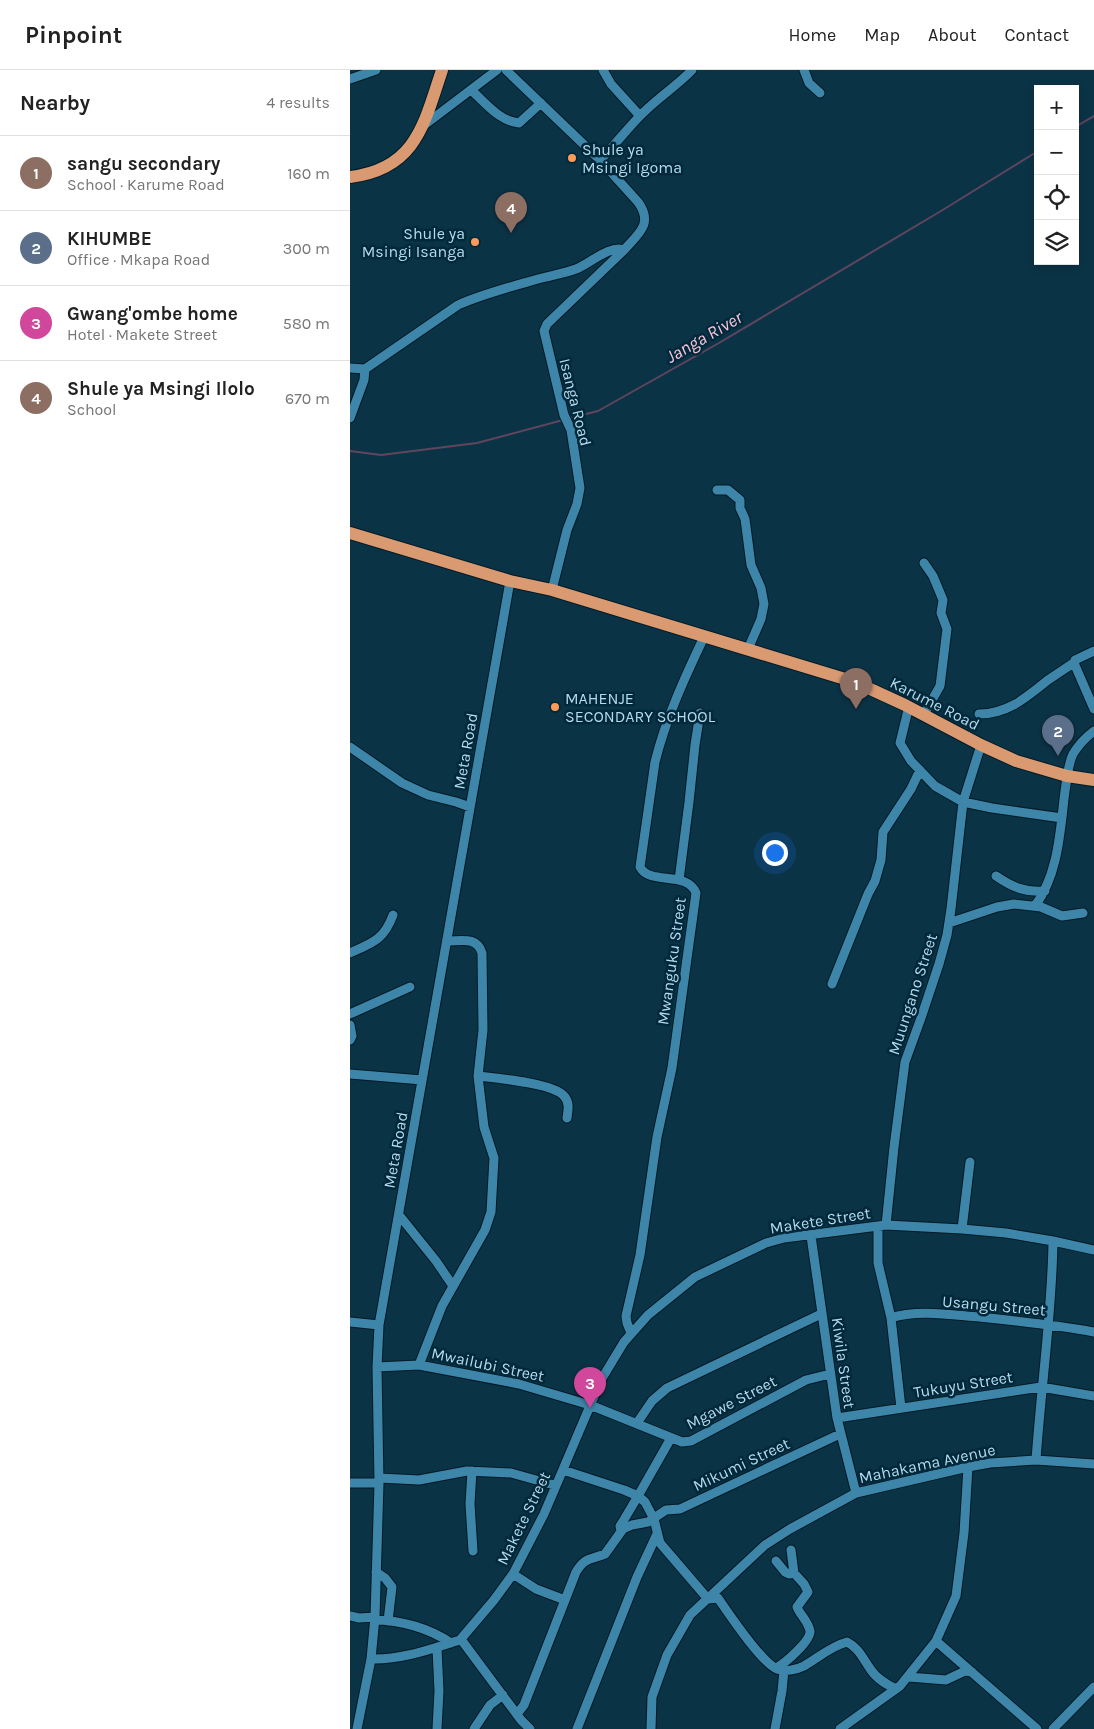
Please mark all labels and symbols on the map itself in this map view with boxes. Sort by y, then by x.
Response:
place label: Shule ya Msingi Igoma [582,140,682,177]
marker: Shule ya Msingi Igoma [566,152,578,164]
pin: 4 [495,192,527,233]
place label: Shule ya Msingi Isanga [362,224,465,261]
marker: Shule ya Msingi Isanga [469,236,481,248]
water label: Janga River [662,306,747,368]
street label: Isanga Road [555,356,596,448]
pin: 1 [840,668,872,709]
street label: Karume Road [887,673,983,734]
place label: MAHENJE SECONDARY SCHOOL [565,689,716,726]
marker: MAHENJE SECONDARY SCHOOL [549,701,561,713]
street label: Meta Road [449,711,482,791]
pin: 2 [1042,715,1074,756]
your location [762,840,788,866]
street label: Mwanguku Street [653,896,690,1026]
street label: Muungano Street [884,931,941,1057]
street label: Meta Road [379,1110,412,1190]
street label: Makete Street [768,1203,872,1238]
street label: Usangu Street [941,1292,1046,1319]
street label: Kiwila Street [828,1316,859,1410]
street label: Mwailubi Street [430,1343,546,1386]
pin: 3 [574,1367,606,1408]
street label: Tukuyu Street [912,1367,1014,1402]
street label: Mgawe Street [683,1372,780,1433]
street label: Mikumi Street [690,1434,793,1495]
street label: Mahakama Avenue [857,1440,997,1487]
street label: Makete Street [493,1468,554,1568]

